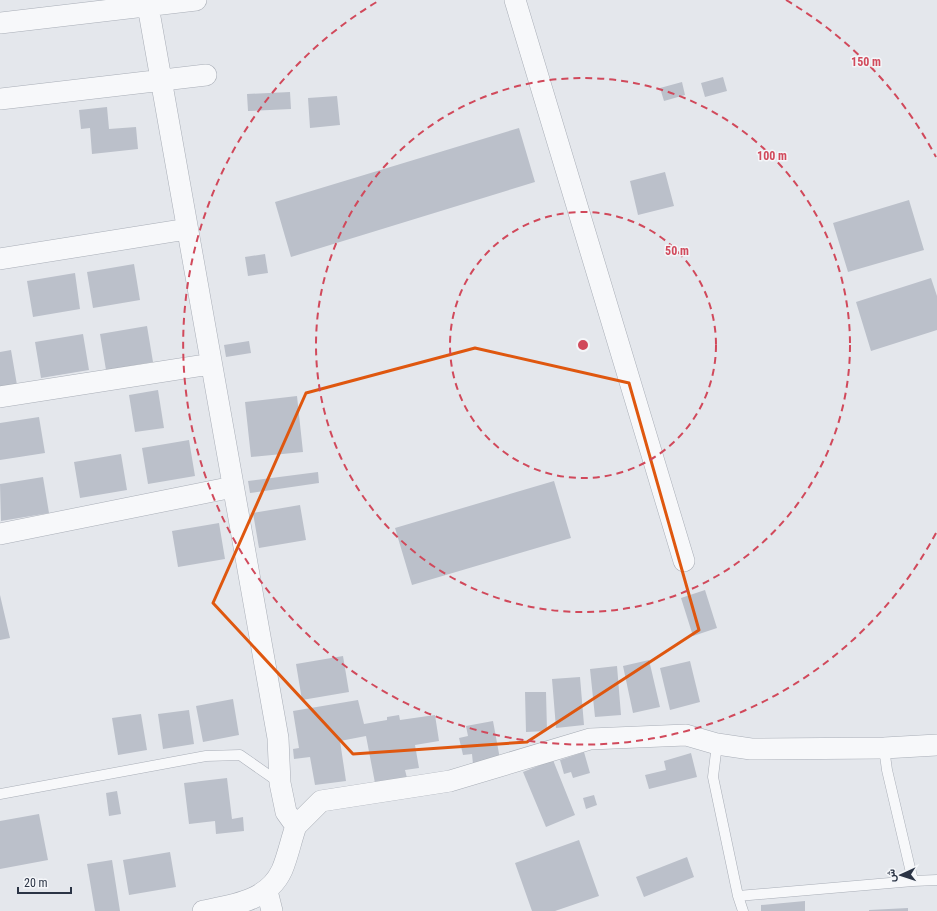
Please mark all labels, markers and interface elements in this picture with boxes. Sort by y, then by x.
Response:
text: 150 m [851,55,881,69]
text: 100 m [757,149,787,163]
text: 50 m [665,244,689,258]
centre of rings [576,338,590,352]
north arrow [881,855,921,895]
scale bar [18,869,71,895]
text: ش [885,869,898,882]
text: 20 m [24,876,48,890]

